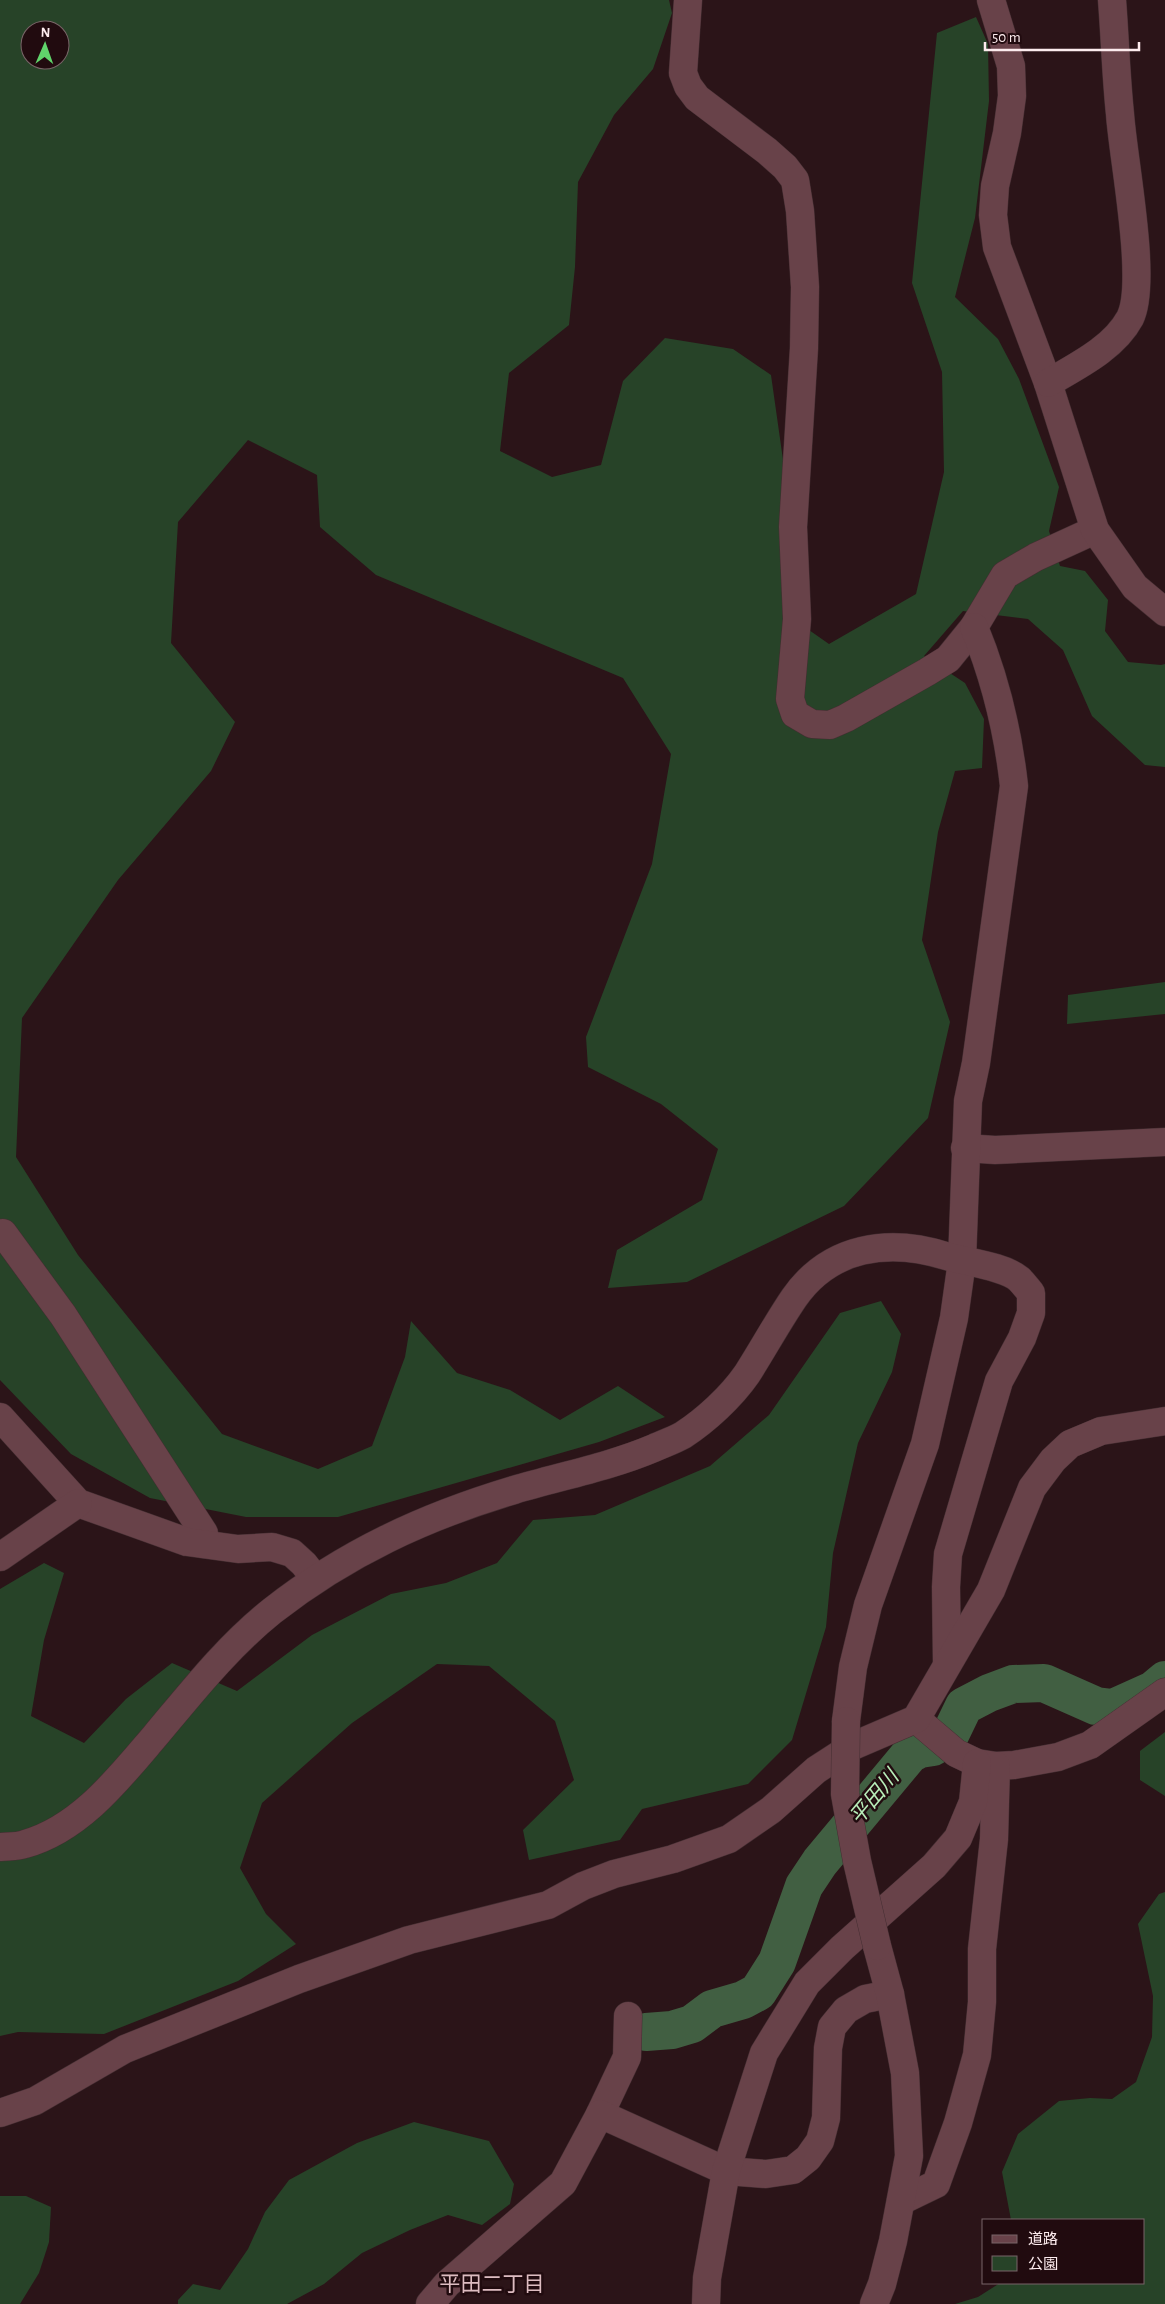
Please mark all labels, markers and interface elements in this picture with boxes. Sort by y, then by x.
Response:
north arrow [20,20,70,70]
scale bar [985,20,1139,52]
text: N [40,26,51,40]
text: 50 m [992,30,1021,45]
water label: 平田川 [846,1765,904,1828]
legend [982,2219,1145,2284]
text: 道路 [1028,2231,1058,2247]
text: 公園 [1028,2256,1058,2272]
district label: 平田二丁目 [440,2274,545,2295]

